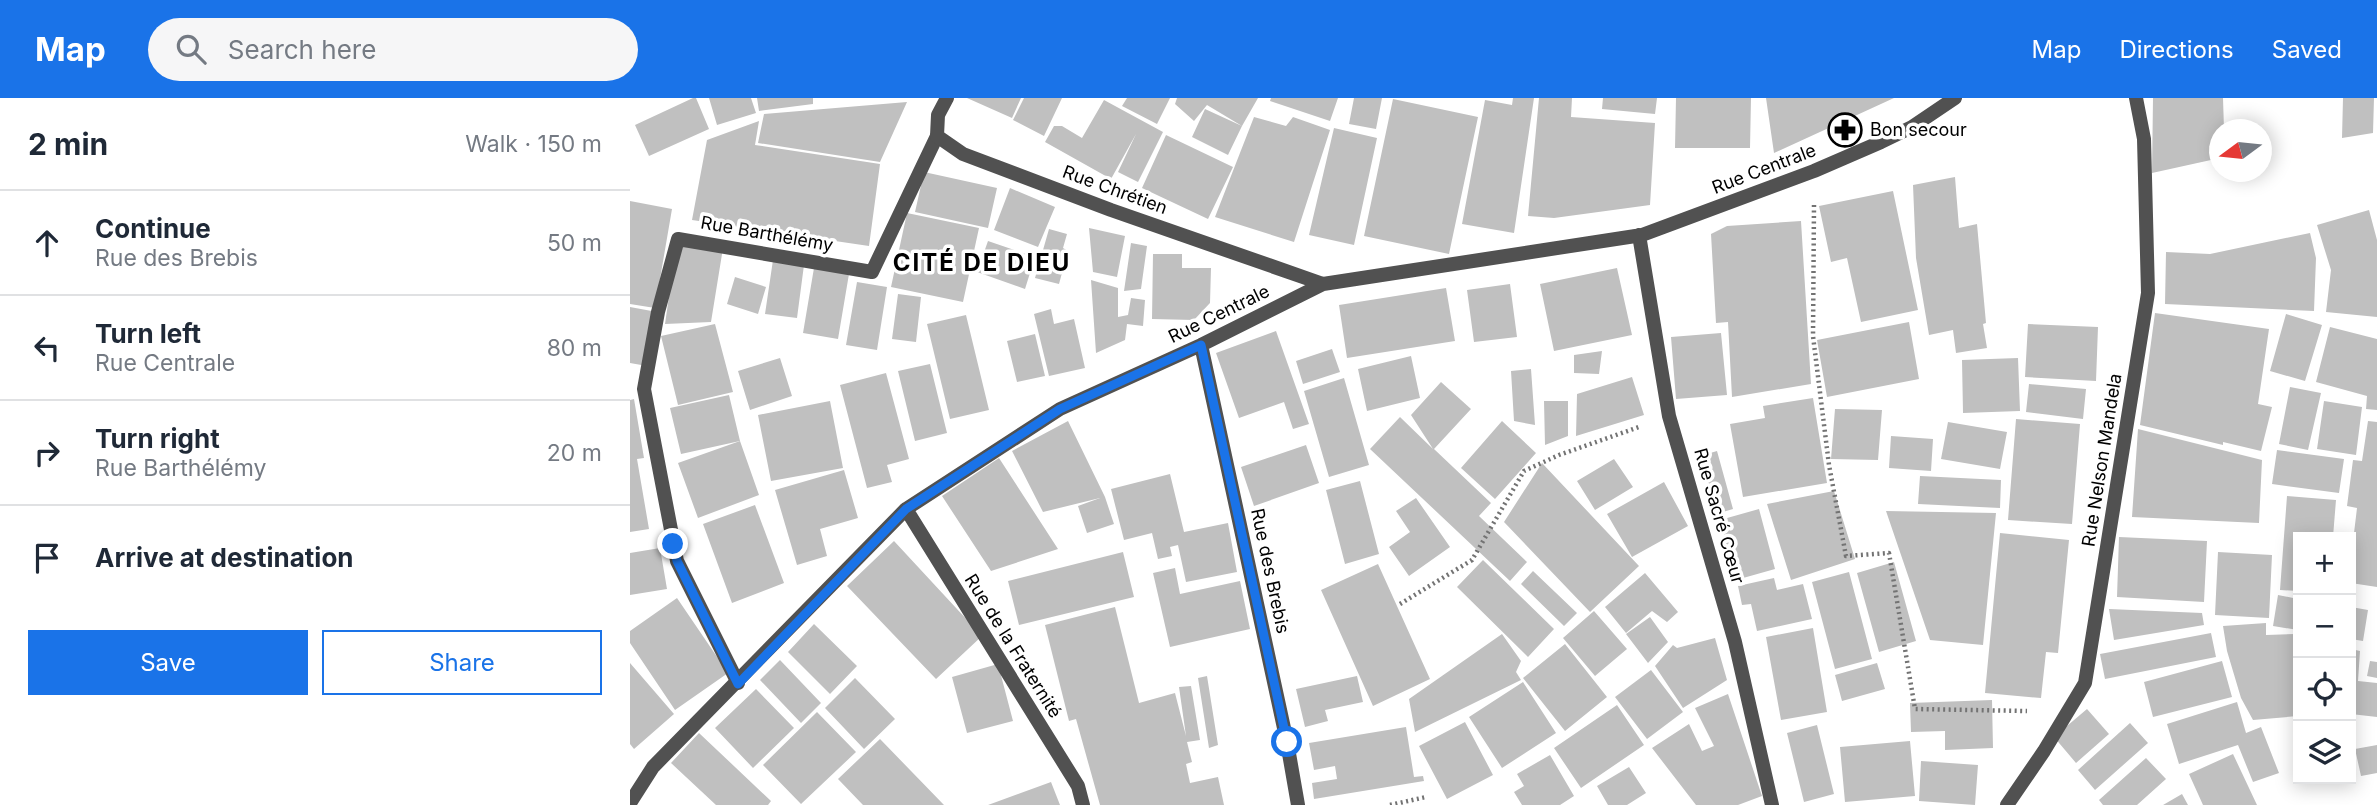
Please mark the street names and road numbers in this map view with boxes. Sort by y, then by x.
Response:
street label: Rue Centrale [1709,139,1819,198]
street label: Rue Chrétien [1060,161,1170,218]
street label: Rue Barthélémy [699,212,835,256]
street label: Rue Centrale [1165,280,1273,347]
street label: Rue Nelson Mandela [2077,372,2126,548]
street label: Rue Sacré Cœur [1690,446,1749,586]
street label: Rue des Brebis [1247,506,1294,635]
street label: Rue de la Fraternité [961,570,1066,721]

